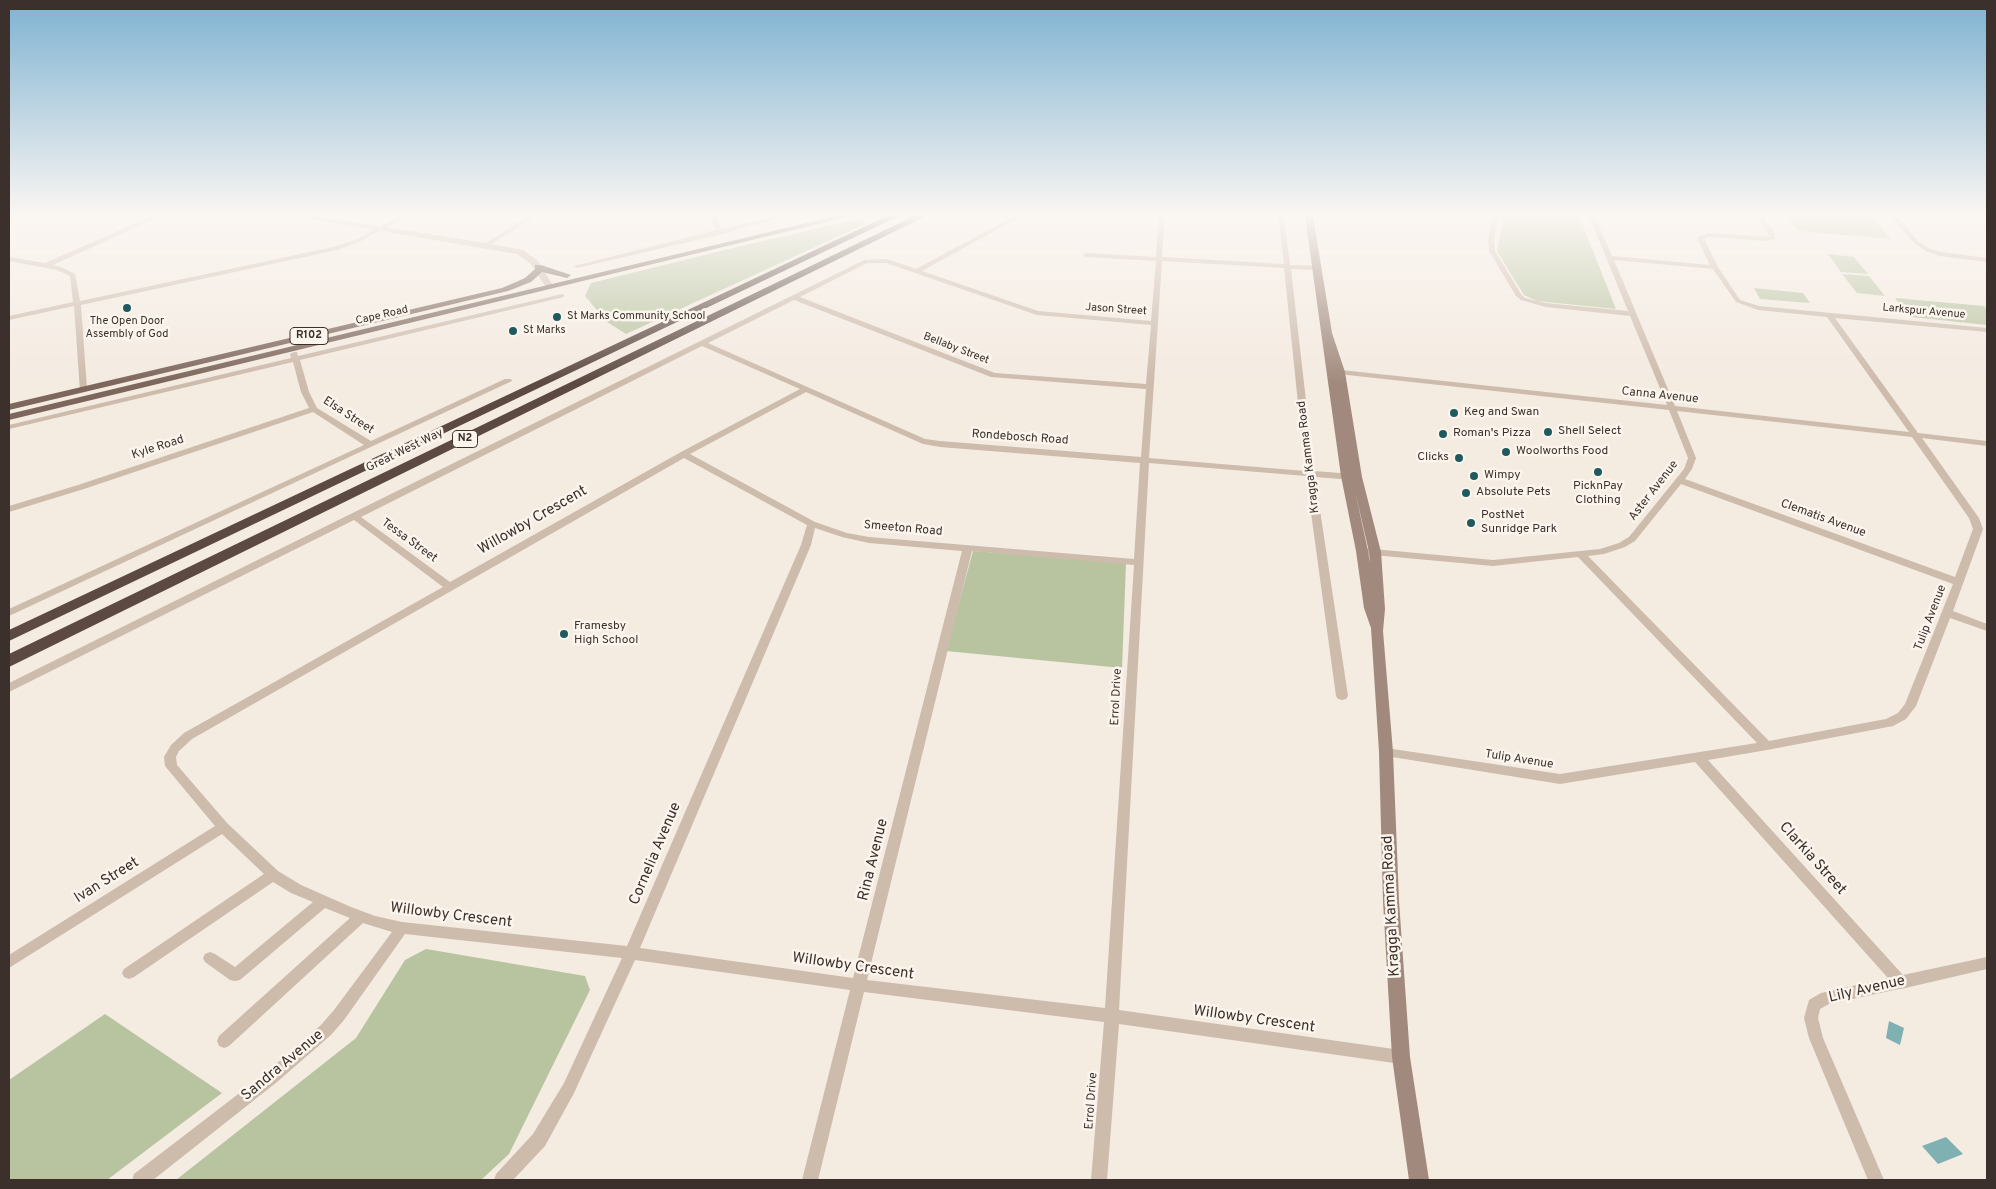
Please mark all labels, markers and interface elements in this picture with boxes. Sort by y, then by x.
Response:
street label: Jason Street [1085,301,1147,319]
marker: The Open Door Assembly of God [121,302,133,314]
street label: Larkspur Avenue [1882,302,1966,322]
street label: Cape Road [354,304,410,328]
place label: St Marks Community School [567,310,705,324]
marker: St Marks Community School [551,311,563,323]
place label: The Open Door Assembly of God [86,315,168,341]
place label: St Marks [523,324,566,338]
marker: St Marks [507,325,519,337]
road number: R102 [290,328,328,344]
street label: Bellaby Street [921,330,991,368]
street label: Canna Avenue [1621,385,1699,407]
street label: Elsa Street [320,394,376,438]
street label: Kragga Kamma Road [1295,400,1323,514]
place label: Keg and Swan [1464,406,1539,420]
marker: Keg and Swan [1448,407,1460,419]
place label: Shell Select [1558,425,1621,439]
street label: Great West Way [364,426,446,476]
marker: Shell Select [1542,426,1554,438]
street label: Rondebosch Road [971,427,1069,449]
place label: Roman's Pizza [1453,427,1531,441]
marker: Roman's Pizza [1437,428,1449,440]
road number: N2 [452,430,478,448]
street label: Kyle Road [130,433,186,463]
place label: Woolworths Food [1516,445,1608,459]
marker: Woolworths Food [1500,446,1512,458]
place label: Clicks [1417,451,1449,465]
marker: Clicks [1453,452,1465,464]
street label: Aster Avenue [1626,458,1682,524]
marker: PicknPay Clothing [1592,466,1604,478]
place label: Wimpy [1484,469,1521,483]
marker: Wimpy [1468,470,1480,482]
place label: PicknPay Clothing [1573,480,1623,508]
street label: Willowby Crescent [475,483,591,559]
place label: Absolute Pets [1476,486,1551,500]
marker: Absolute Pets [1460,487,1472,499]
street label: Clematis Avenue [1778,497,1868,541]
place label: PostNet Sunridge Park [1481,509,1557,537]
street label: Tessa Street [378,516,440,566]
marker: PostNet Sunridge Park [1465,517,1477,529]
street label: Smeeton Road [863,518,943,540]
street label: Tulip Avenue [1912,583,1950,653]
place label: Framesby High School [574,620,638,648]
marker: Framesby High School [558,628,570,640]
street label: Errol Drive [1108,668,1126,726]
street label: Tulip Avenue [1484,747,1554,773]
street label: Cornelia Avenue [626,800,686,908]
street label: Rina Avenue [855,817,893,903]
street label: Clarkia Street [1775,819,1849,899]
street label: Kragga Kamma Road [1379,835,1405,977]
street label: Ivan Street [71,854,143,908]
street label: Willowby Crescent [389,900,513,932]
street label: Willowby Crescent [791,950,915,984]
street label: Lily Avenue [1827,972,1907,1008]
street label: Willowby Crescent [1192,1003,1316,1037]
street label: Sandra Avenue [238,1027,328,1105]
street label: Errol Drive [1083,1072,1101,1130]

